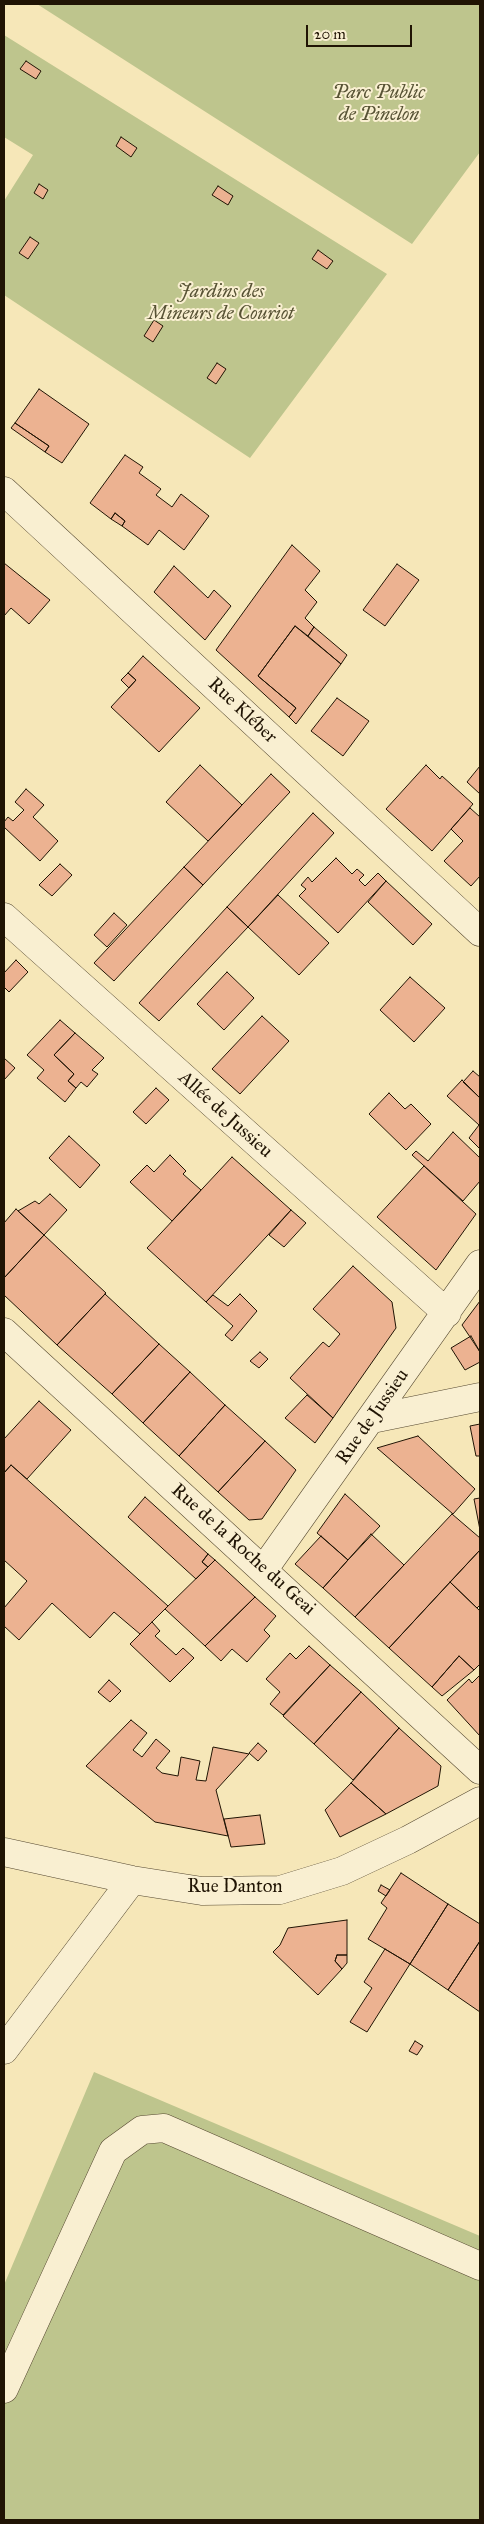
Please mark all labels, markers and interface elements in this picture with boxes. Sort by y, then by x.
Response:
scale bar [309,15,415,47]
text: 20 m [314,25,346,43]
park label: Parc Public de Pinelon [333,82,425,126]
park label: Jardins des Mineurs de Couriot [148,281,294,325]
street label: Rue Kléber [203,673,281,749]
street label: Allée de Jussieu [173,1067,277,1163]
street label: Rue de Jussieu [332,1365,414,1469]
street label: Rue de la Roche du Geai [166,1479,320,1621]
street label: Rue Danton [187,1876,283,1898]

